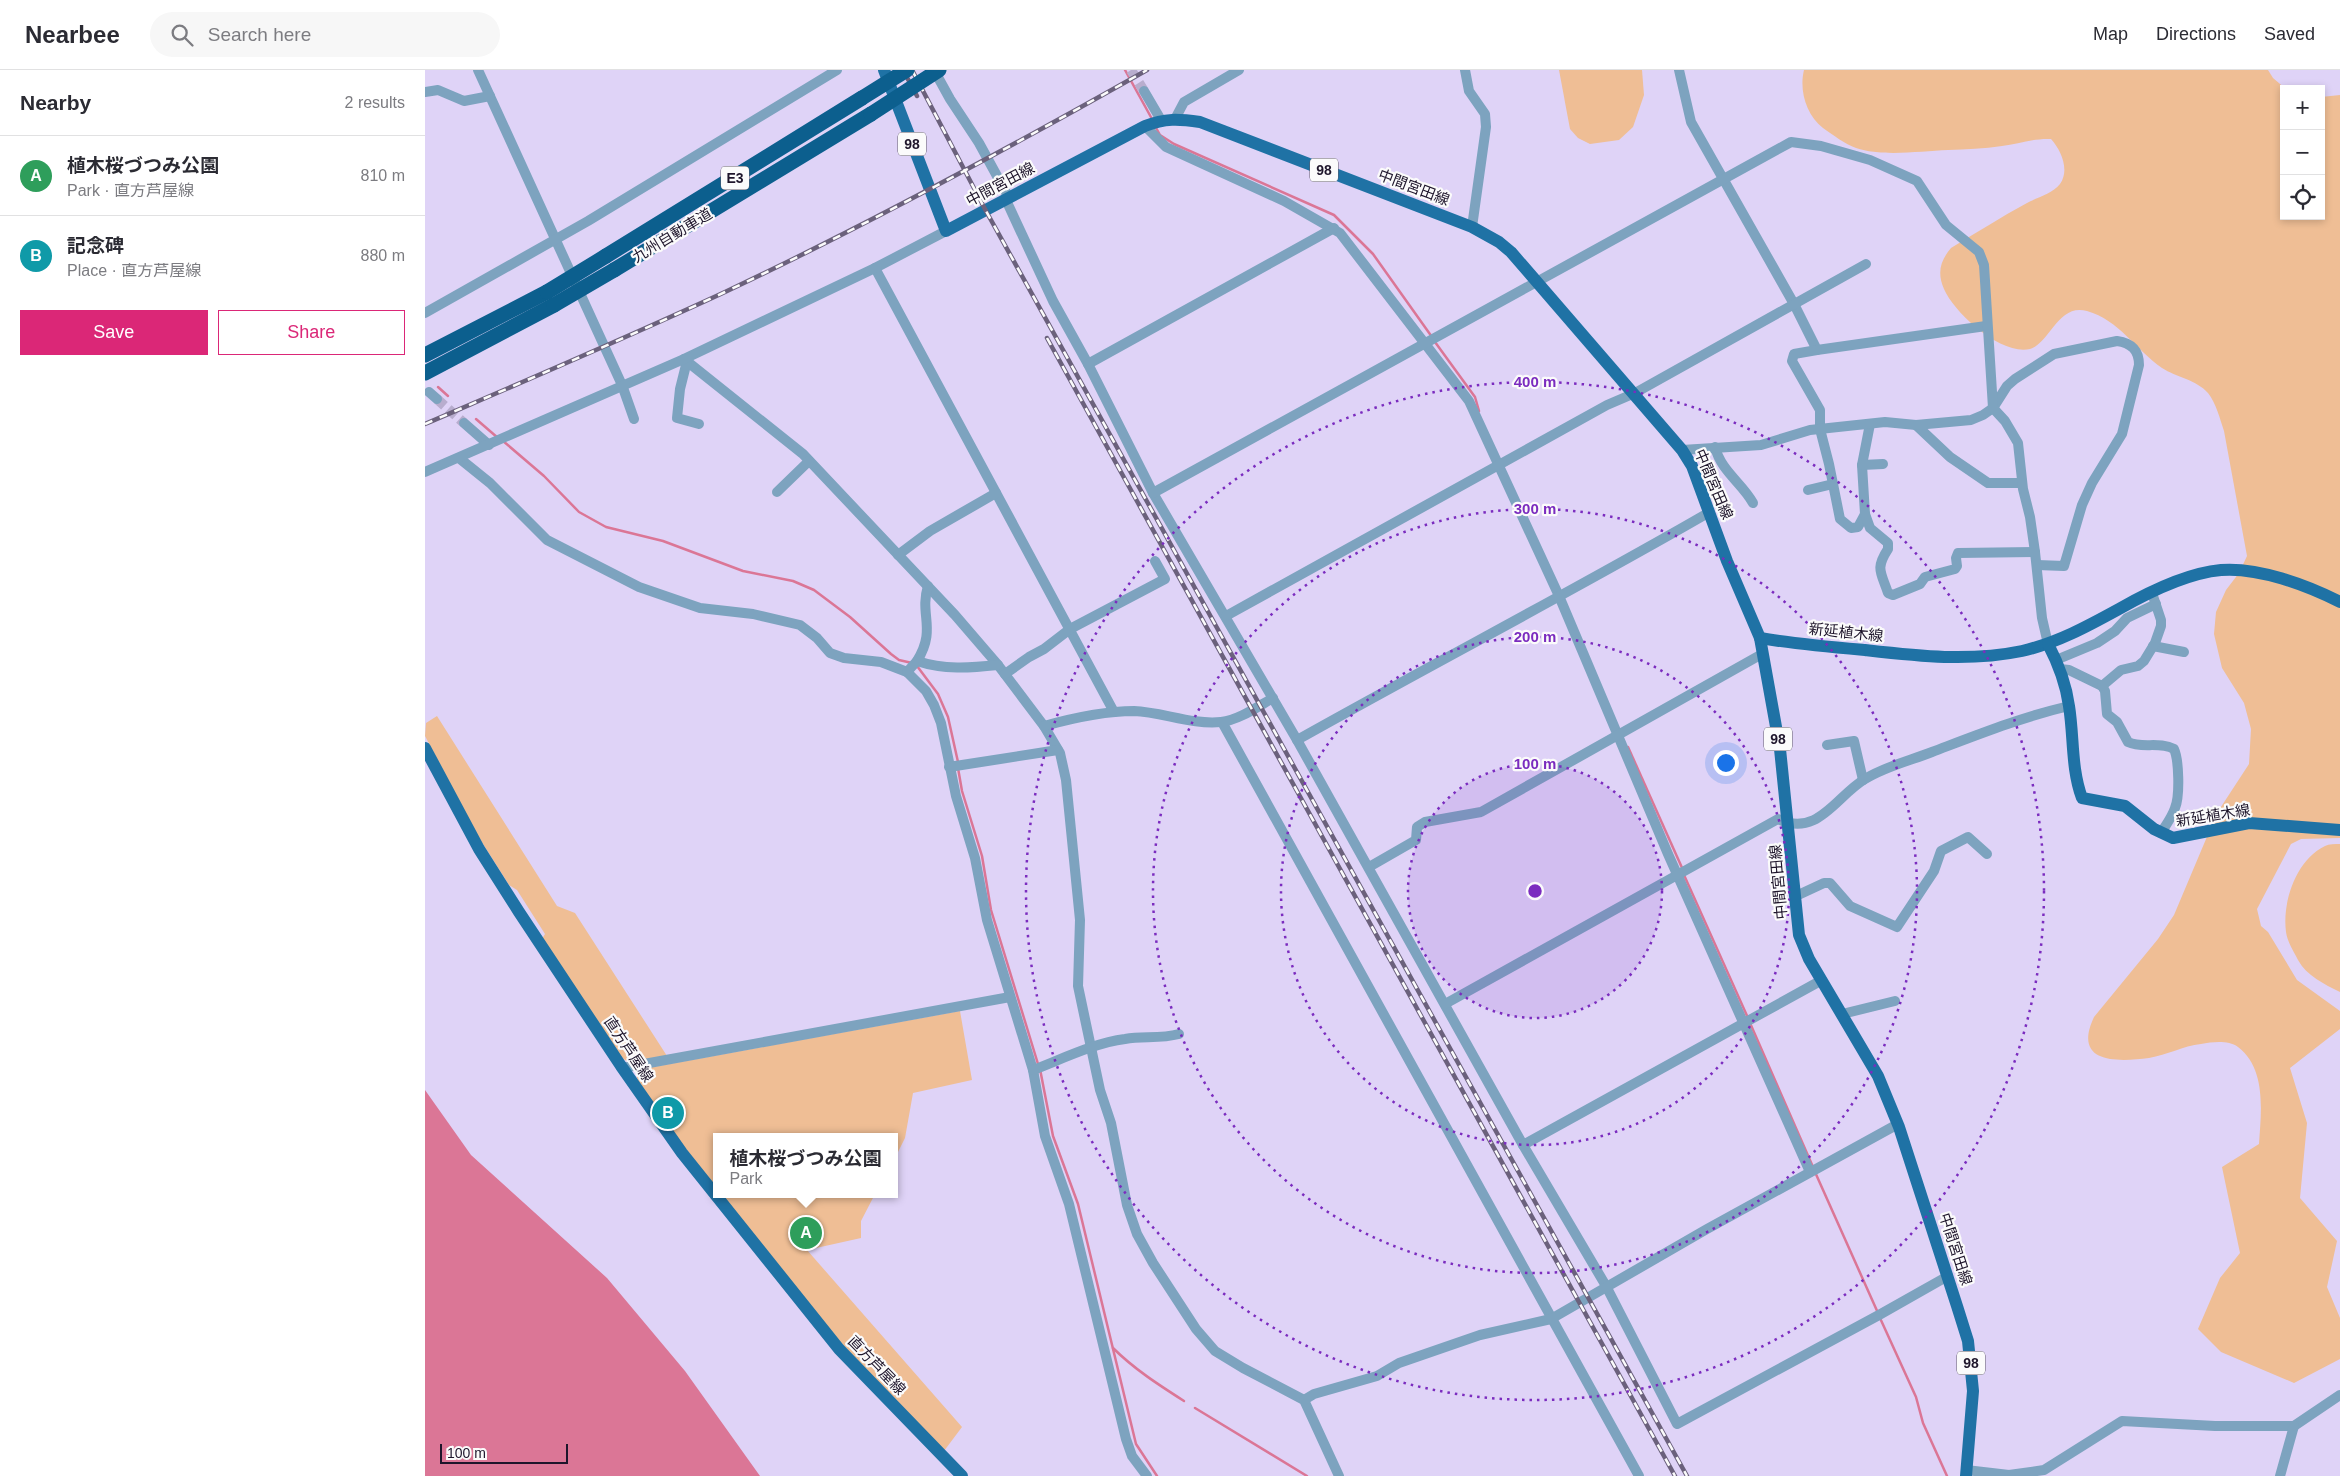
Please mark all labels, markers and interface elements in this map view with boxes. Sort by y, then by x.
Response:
search box [150,12,500,57]
text: Nearbee [25,21,120,48]
icon: search [168,21,196,49]
text: Search here [208,24,311,45]
text: Map [2093,24,2128,44]
text: Directions [2156,24,2236,44]
text: Saved [2264,24,2315,44]
map controls [2280,85,2325,220]
button: + [2280,85,2325,130]
text: Nearby [20,91,91,114]
text: 2 results [345,94,405,111]
button: − [2280,130,2325,175]
road number: 98 [898,132,926,156]
text: 植木桜づつみ公園 [67,155,219,176]
road number: 98 [1310,158,1338,182]
street label: 中間宮田線 [963,159,1037,209]
road number: E3 [721,166,749,190]
street label: 中間宮田線 [1376,166,1452,208]
text: A [30,167,42,184]
text: 810 m [361,167,405,184]
button: locate [2280,175,2325,220]
text: Park · 直方芦屋線 [67,182,194,199]
street label: 九州自動車道 [629,205,715,265]
text: 記念碑 [67,235,124,256]
text: B [30,247,42,264]
text: 880 m [361,247,405,264]
text: Place · 直方芦屋線 [67,262,201,279]
button: Save [20,310,208,355]
button: Share [218,310,405,355]
text: 400 m [1514,373,1556,390]
street label: 中間宮田線 [1692,446,1736,522]
text: 300 m [1514,500,1556,517]
street label: 新延植木線 [1808,620,1884,644]
text: 200 m [1514,628,1556,645]
road number: 98 [1764,728,1792,751]
your location [1713,750,1739,776]
text: 100 m [1514,755,1556,772]
street label: 新延植木線 [2175,801,2251,829]
street label: 中間宮田線 [1766,844,1790,920]
centre of rings [1526,882,1544,900]
street label: 直方芦屋線 [601,1013,657,1085]
pin: B [652,1094,684,1132]
popup [713,1133,898,1198]
text: 植木桜づつみ公園 [729,1148,882,1169]
text: Park [729,1170,762,1187]
street label: 中間宮田線 [1936,1211,1976,1287]
pin: A [790,1214,822,1252]
street label: 直方芦屋線 [845,1332,909,1398]
road number: 98 [1957,1352,1985,1375]
scale bar [440,1441,567,1464]
text: 100 m [447,1445,486,1461]

